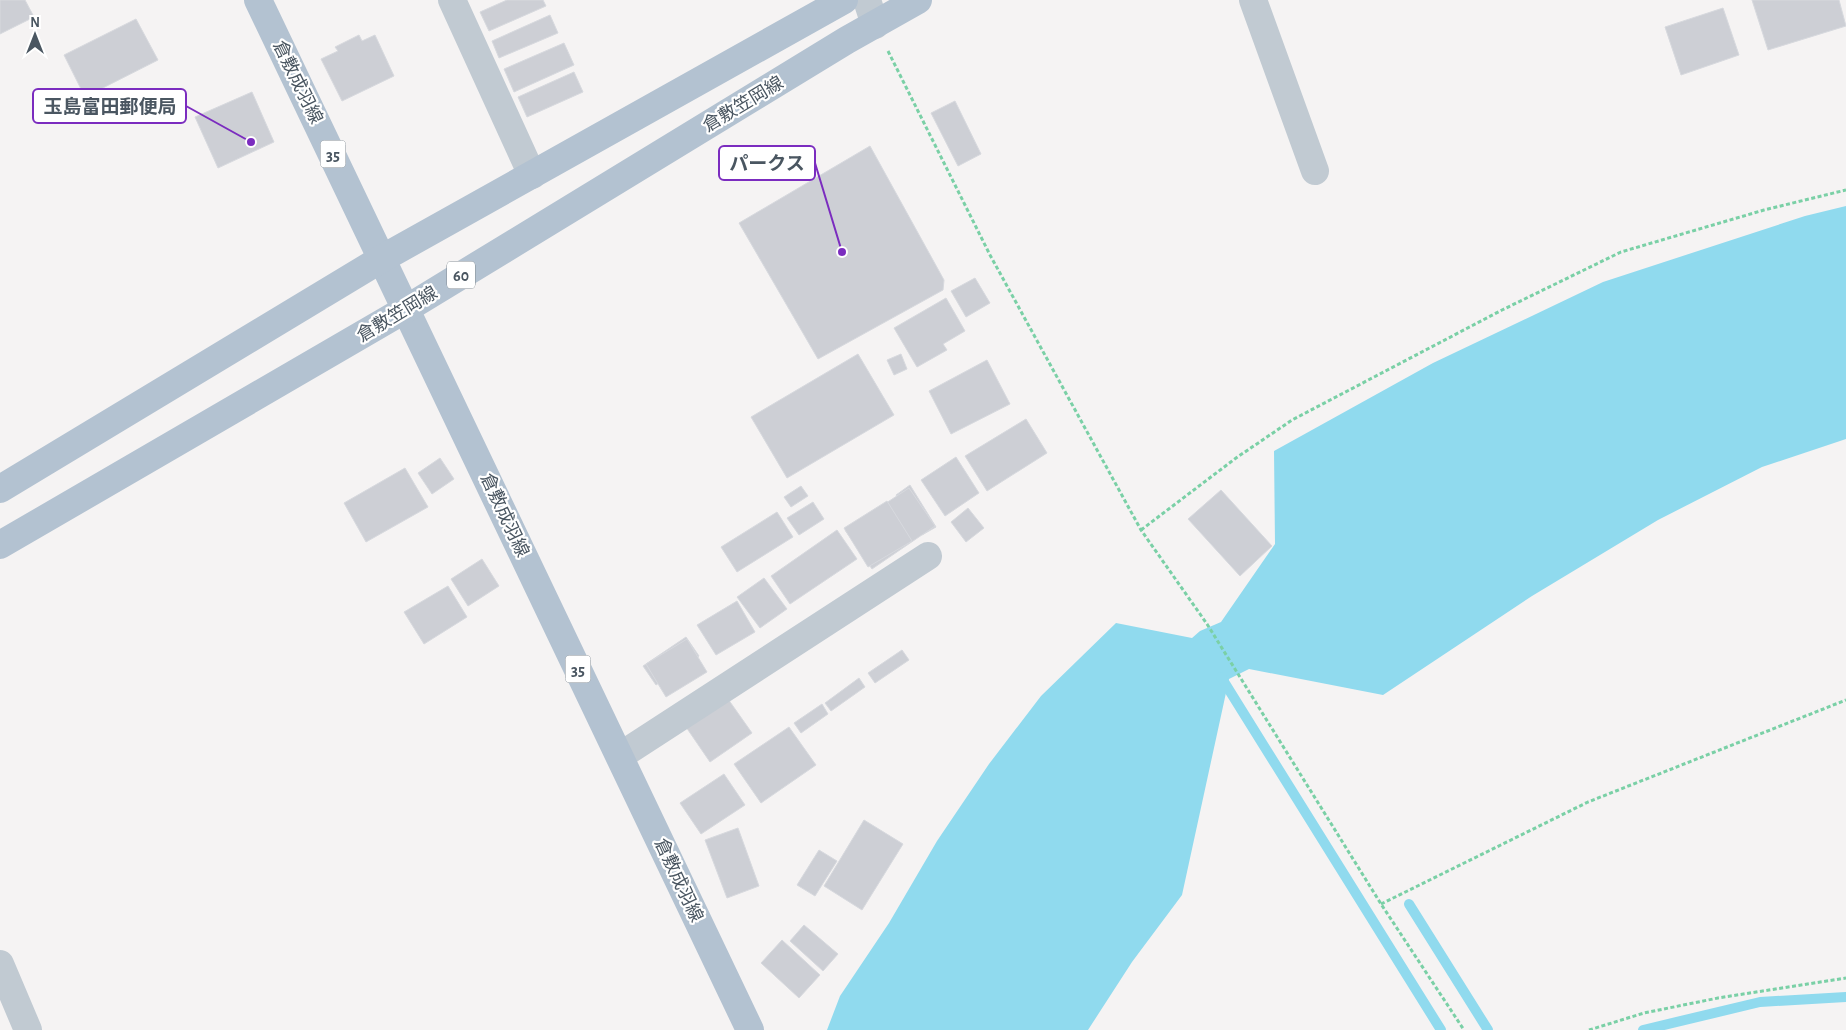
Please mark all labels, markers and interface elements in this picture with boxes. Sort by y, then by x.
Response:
north arrow [10,10,60,60]
text: N [30,16,40,30]
street label: 倉敷成羽線 [269,37,327,127]
street label: 倉敷笠岡線 [699,72,787,136]
callout: 玉島富田郵便局 [33,89,186,123]
text: 玉島富田郵便局 [43,96,177,117]
road number: 35 [320,140,346,168]
callout: パークス [719,146,815,180]
text: パークス [729,154,805,174]
road number: 60 [447,262,475,288]
street label: 倉敷笠岡線 [353,282,441,346]
street label: 倉敷成羽線 [477,470,533,560]
road number: 35 [566,656,590,682]
street label: 倉敷成羽線 [651,835,707,925]

